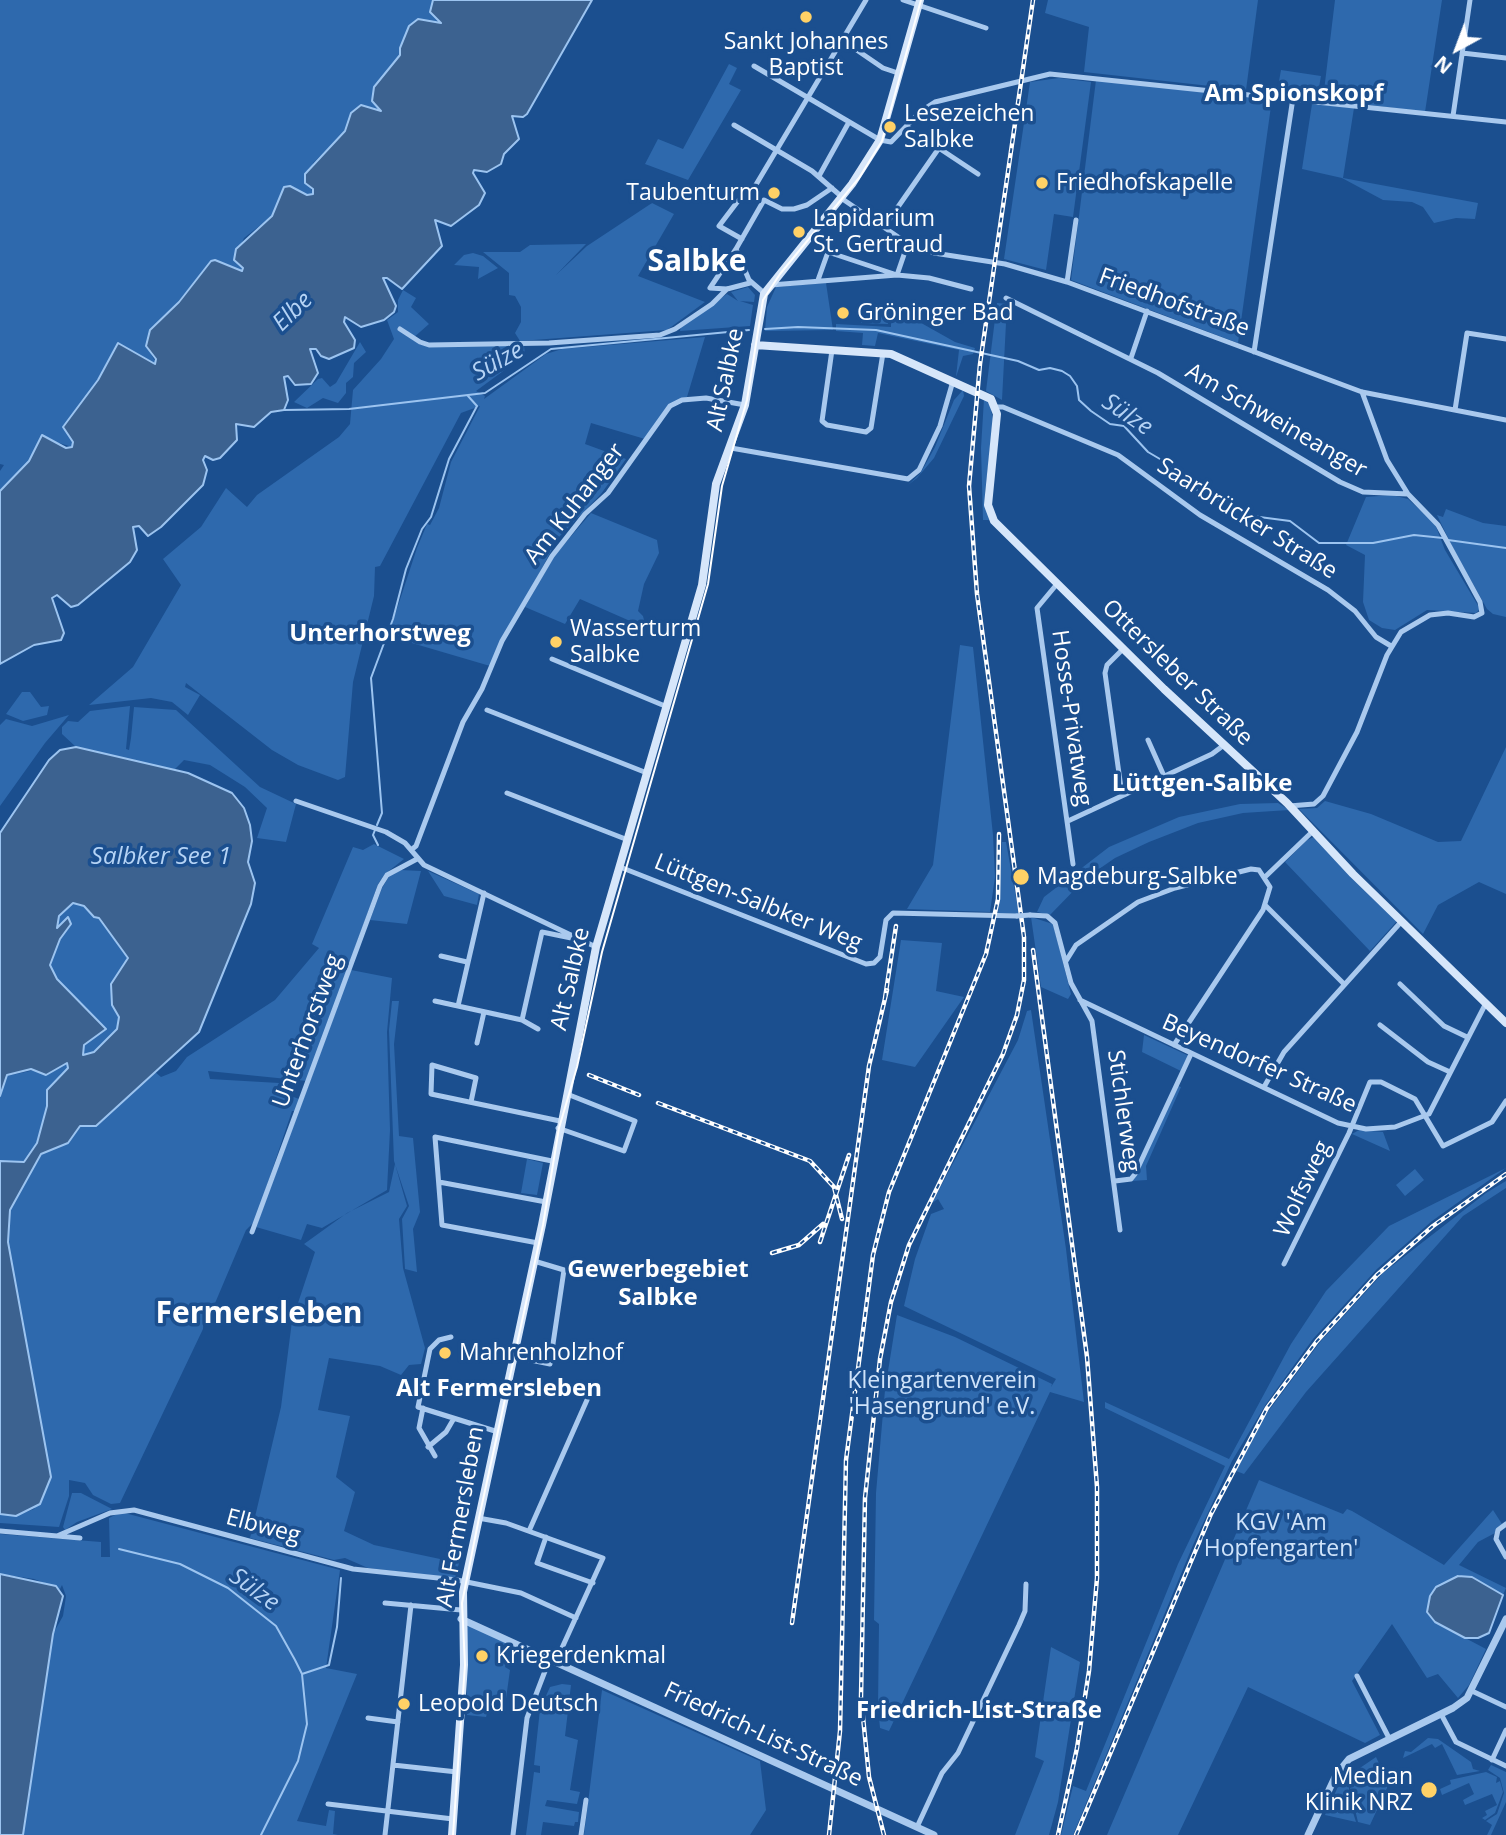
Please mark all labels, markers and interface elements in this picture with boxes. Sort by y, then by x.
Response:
marker: Sankt Johannes Baptist [798,9,814,25]
north arrow [1422,14,1492,84]
place label: Sankt Johannes Baptist [724,28,888,82]
text: N [1429,50,1458,80]
district label: Am Spionskopf [1205,80,1383,108]
place label: Lesezeichen Salbke [904,100,1034,154]
marker: Lesezeichen Salbke [882,119,898,135]
place label: Friedhofskapelle [1056,169,1233,197]
marker: Friedhofskapelle [1034,175,1050,191]
place label: Taubenturm [626,179,760,207]
marker: Taubenturm [766,185,782,201]
place label: Lapidarium St. Gertraud [813,205,943,259]
marker: Lapidarium St. Gertraud [791,224,807,240]
district label: Salbke [647,244,747,280]
street label: Friedhofstraße [1095,263,1253,343]
water label: Elbe [267,286,319,338]
place label: Gröninger Bad [857,299,1013,327]
marker: Gröninger Bad [835,305,851,321]
street label: Alt Salbke [702,326,750,434]
water label: Sülze [467,336,529,388]
street label: Am Schweineanger [1180,358,1372,484]
water label: Sülze [1096,388,1158,442]
street label: Am Kuhanger [519,438,631,570]
street label: Saarbrücker Straße [1152,453,1342,585]
street label: Ottersleber Straße [1096,594,1258,752]
place label: Wasserturm Salbke [570,615,701,669]
district label: Unterhorstweg [289,620,471,648]
street label: Hosse-Privatweg [1045,628,1097,808]
marker: Wasserturm Salbke [548,634,564,650]
district label: Lüttgen-Salbke [1112,770,1292,798]
water label: Salbker See 1 [91,843,231,871]
street label: Lüttgen-Salbker Weg [650,849,866,957]
place label: Magdeburg-Salbke [1037,863,1238,891]
marker: Magdeburg-Salbke [1011,867,1031,887]
street label: Alt Salbke [546,925,596,1033]
street label: Unterhorstweg [267,951,349,1111]
street label: Beyendorfer Straße [1158,1009,1360,1119]
street label: Stichlerweg [1101,1048,1145,1174]
street label: Wolfsweg [1269,1137,1337,1241]
district label: Gewerbegebiet Salbke [567,1256,749,1312]
district label: Fermersleben [156,1296,362,1332]
place label: Mahrenholzhof [459,1339,623,1367]
marker: Mahrenholzhof [437,1345,453,1361]
park label: Kleingartenverein 'Hasengrund' e.V. [847,1367,1037,1421]
district label: Alt Fermersleben [396,1375,602,1403]
street label: Alt Fermersleben [432,1424,490,1610]
street label: Elbweg [223,1504,303,1550]
park label: KGV 'Am Hopfengarten' [1204,1509,1358,1563]
water label: Sülze [223,1562,285,1618]
place label: Kriegerdenkmal [496,1642,666,1670]
marker: Kriegerdenkmal [474,1648,490,1664]
street label: Friedrich-List-Straße [659,1677,867,1793]
place label: Leopold Deutsch [418,1690,599,1718]
marker: Leopold Deutsch [396,1696,412,1712]
district label: Friedrich-List-Straße [856,1697,1102,1725]
place label: Median Klinik NRZ [1305,1763,1413,1817]
marker: Median Klinik NRZ [1419,1780,1439,1800]

